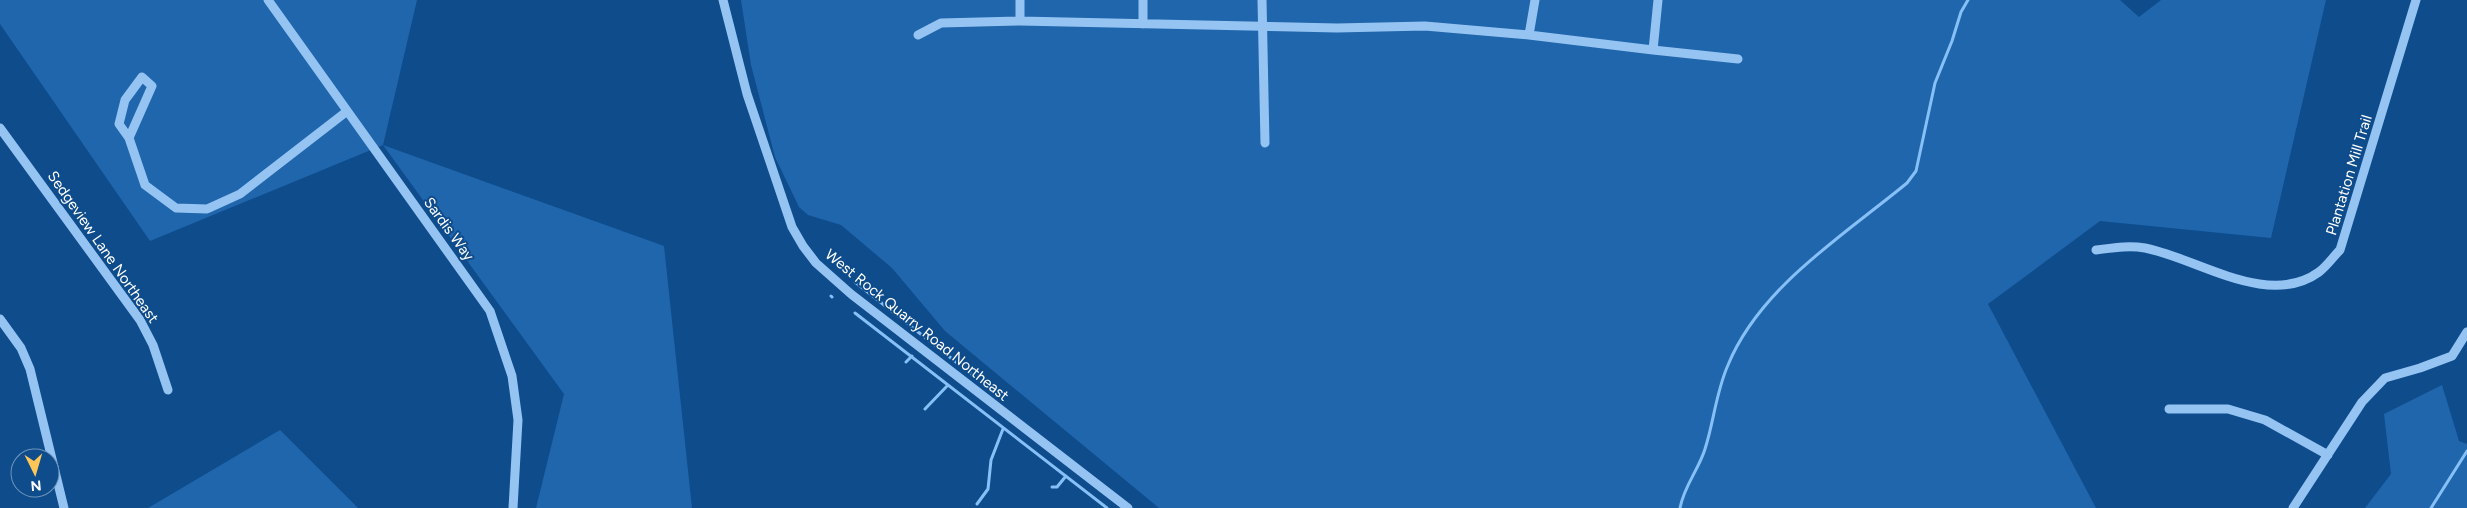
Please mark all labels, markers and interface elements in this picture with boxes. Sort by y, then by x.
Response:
street label: Plantation Mill Trail [2322,113,2376,237]
street label: Sedgeview Lane Northeast [44,168,163,327]
street label: Sardis Way [420,194,478,264]
street label: West Rock Quarry Road Northeast [822,245,1013,405]
north arrow [10,448,60,498]
text: N [30,477,42,494]

